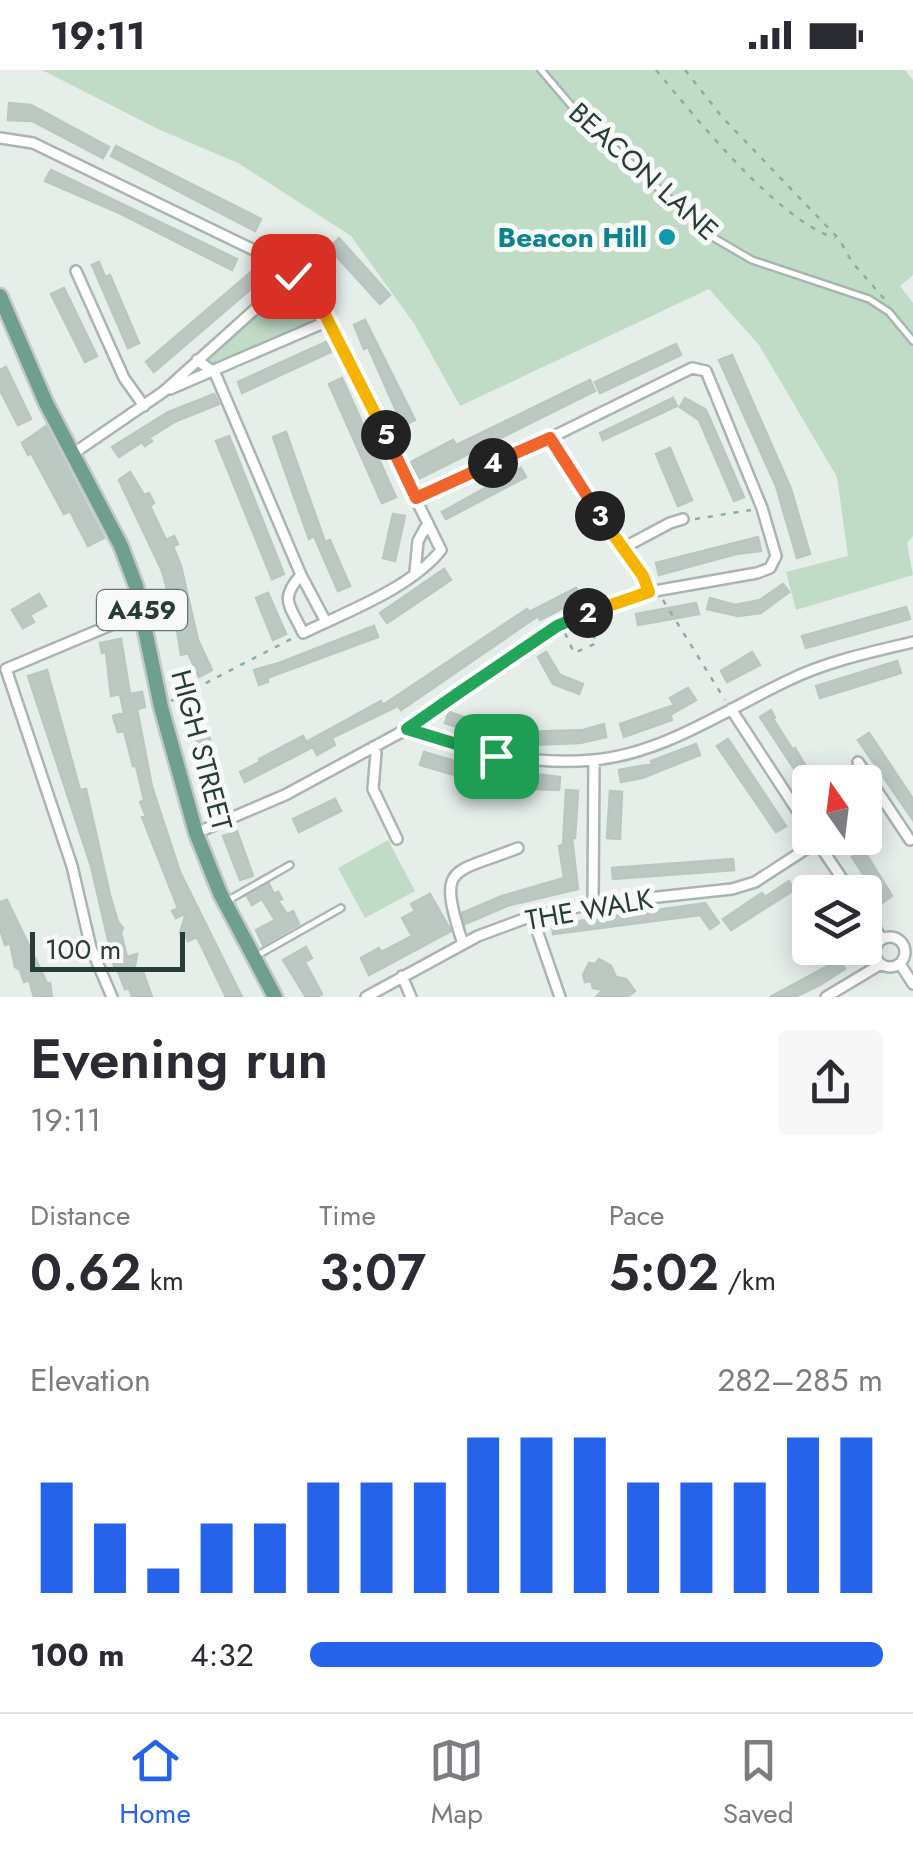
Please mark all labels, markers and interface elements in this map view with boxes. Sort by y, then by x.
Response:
text: 19:11 [50,8,146,63]
street label: BEACON LANE [560,93,728,250]
place label: Beacon Hill [498,217,647,258]
marker: Beacon Hill [656,226,678,248]
pin [251,234,336,319]
icon: check [266,249,321,304]
pin: 5 [361,410,411,460]
text: 5 [377,414,395,455]
pin: 4 [468,438,518,488]
text: 4 [483,442,503,483]
pin: 3 [575,491,625,541]
text: 3 [591,495,609,536]
pin: 2 [563,588,613,638]
road number: A459 [97,590,187,630]
text: 2 [579,592,597,633]
street label: HIGH STREET [160,665,243,835]
pin [454,714,539,799]
icon: arrive [469,729,524,784]
north arrow [792,765,882,855]
map controls [792,765,882,965]
button: layers [792,875,882,965]
street label: THE WALK [522,878,656,941]
scale bar [30,927,185,971]
text: 100 m [45,929,121,970]
text: Evening run [30,1019,328,1099]
button: share [778,1030,883,1135]
text: 19:11 [30,1097,101,1143]
text: Distance [30,1195,130,1236]
text: Time [319,1195,376,1236]
text: Pace [609,1195,664,1236]
text: 0.62 [30,1236,141,1309]
text: 3:07 [319,1236,426,1309]
text: 5:02 [609,1236,719,1309]
text: km [141,1260,184,1301]
text: /km [719,1260,776,1301]
text: Elevation [30,1357,151,1403]
text: 282–285 m [717,1357,883,1403]
text: 100 m [30,1632,125,1678]
text: 4:32 [190,1632,254,1678]
tab: Home [119,1733,191,1834]
tab: Map [429,1733,484,1834]
tab: Saved [723,1733,794,1834]

